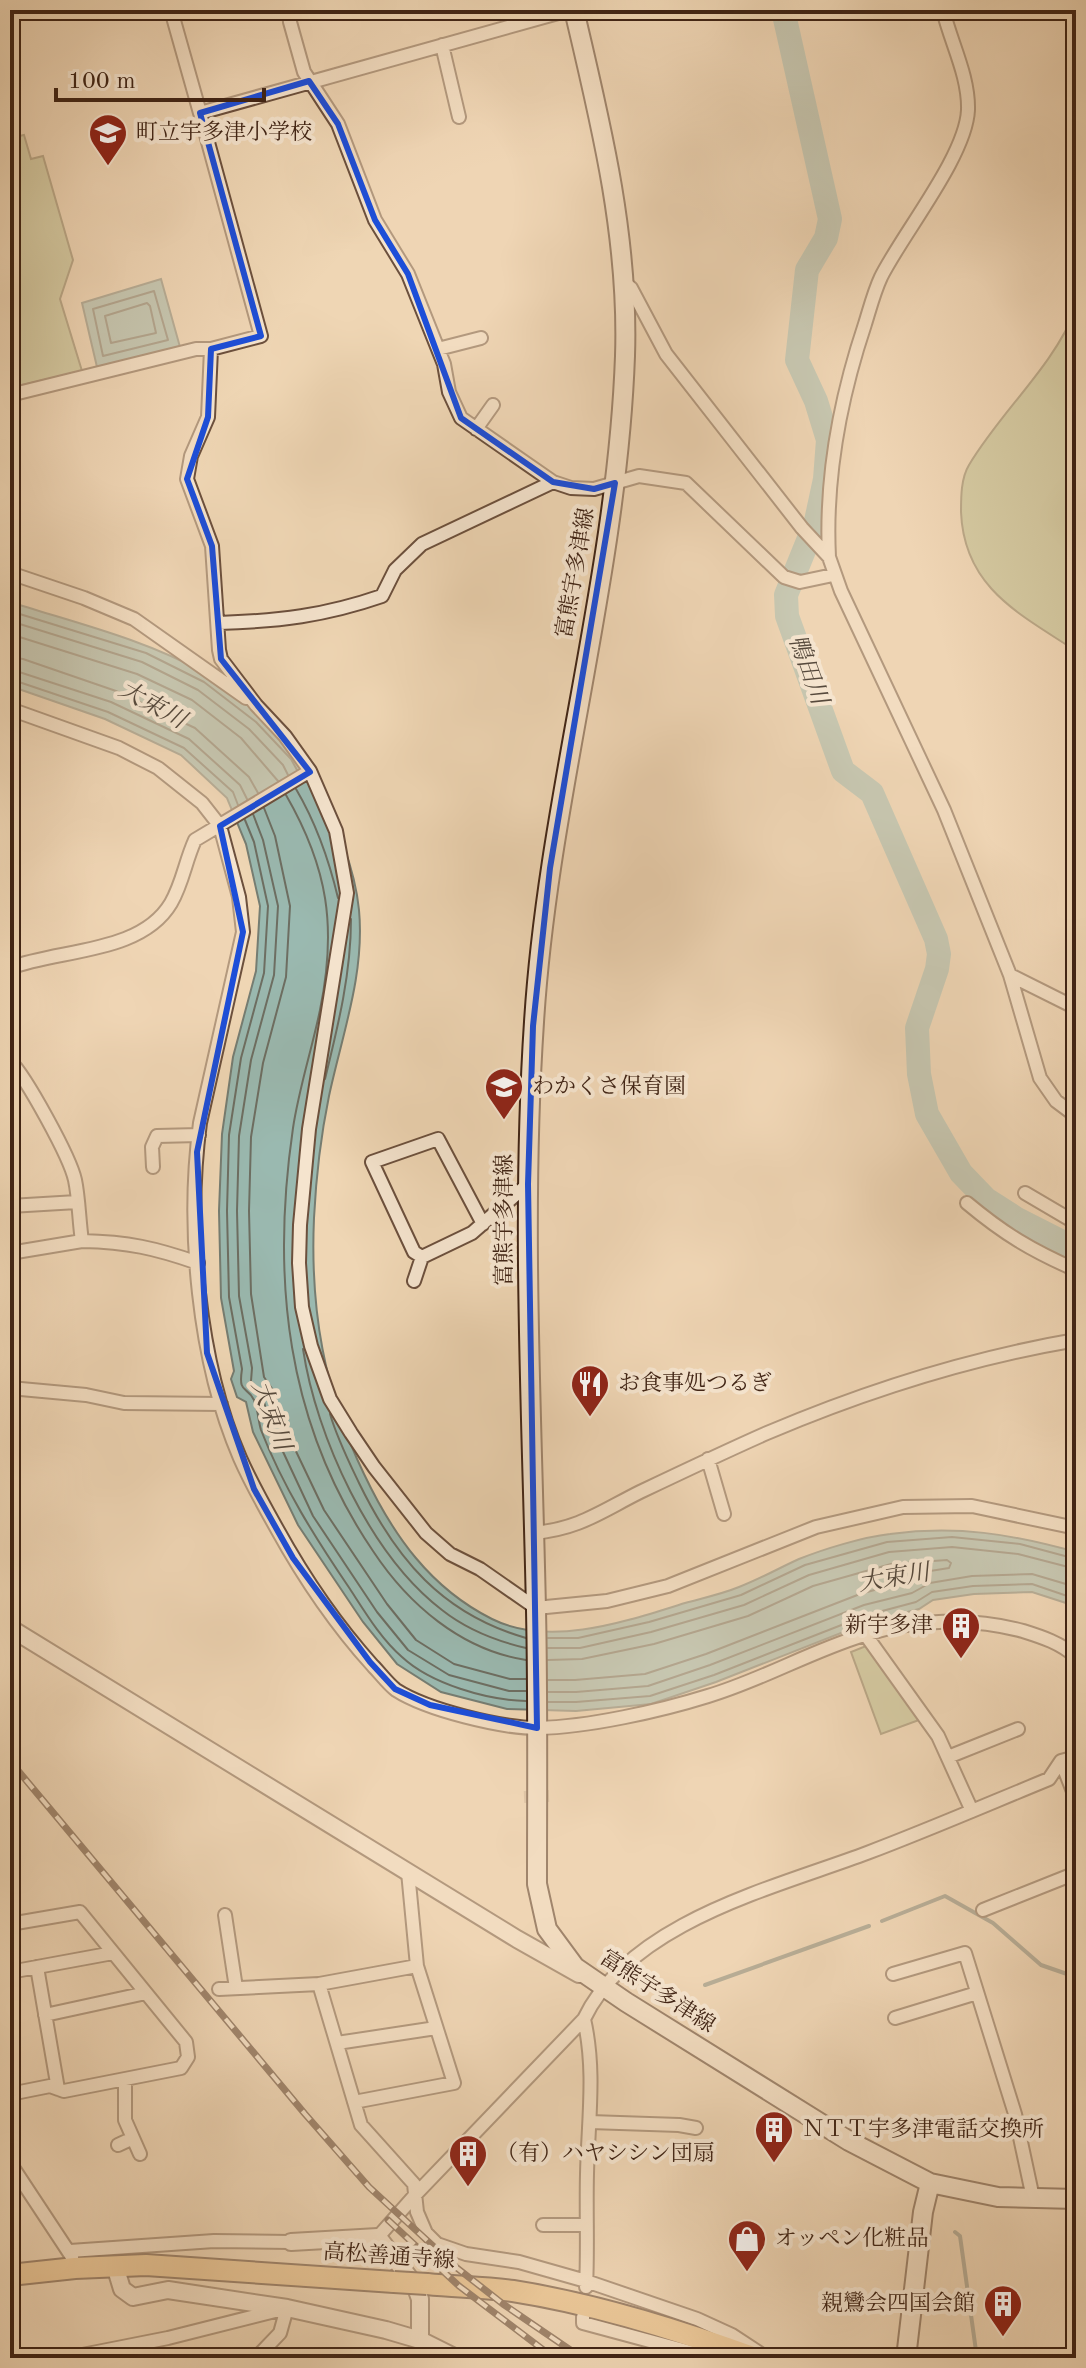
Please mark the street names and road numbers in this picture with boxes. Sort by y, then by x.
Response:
street label: 富熊宇多津線 [552,506,598,640]
street label: 富熊宇多津線 [492,1154,516,1286]
street label: 富熊宇多津線 [596,1945,719,2037]
street label: 高松善通寺線 [322,2239,456,2273]

